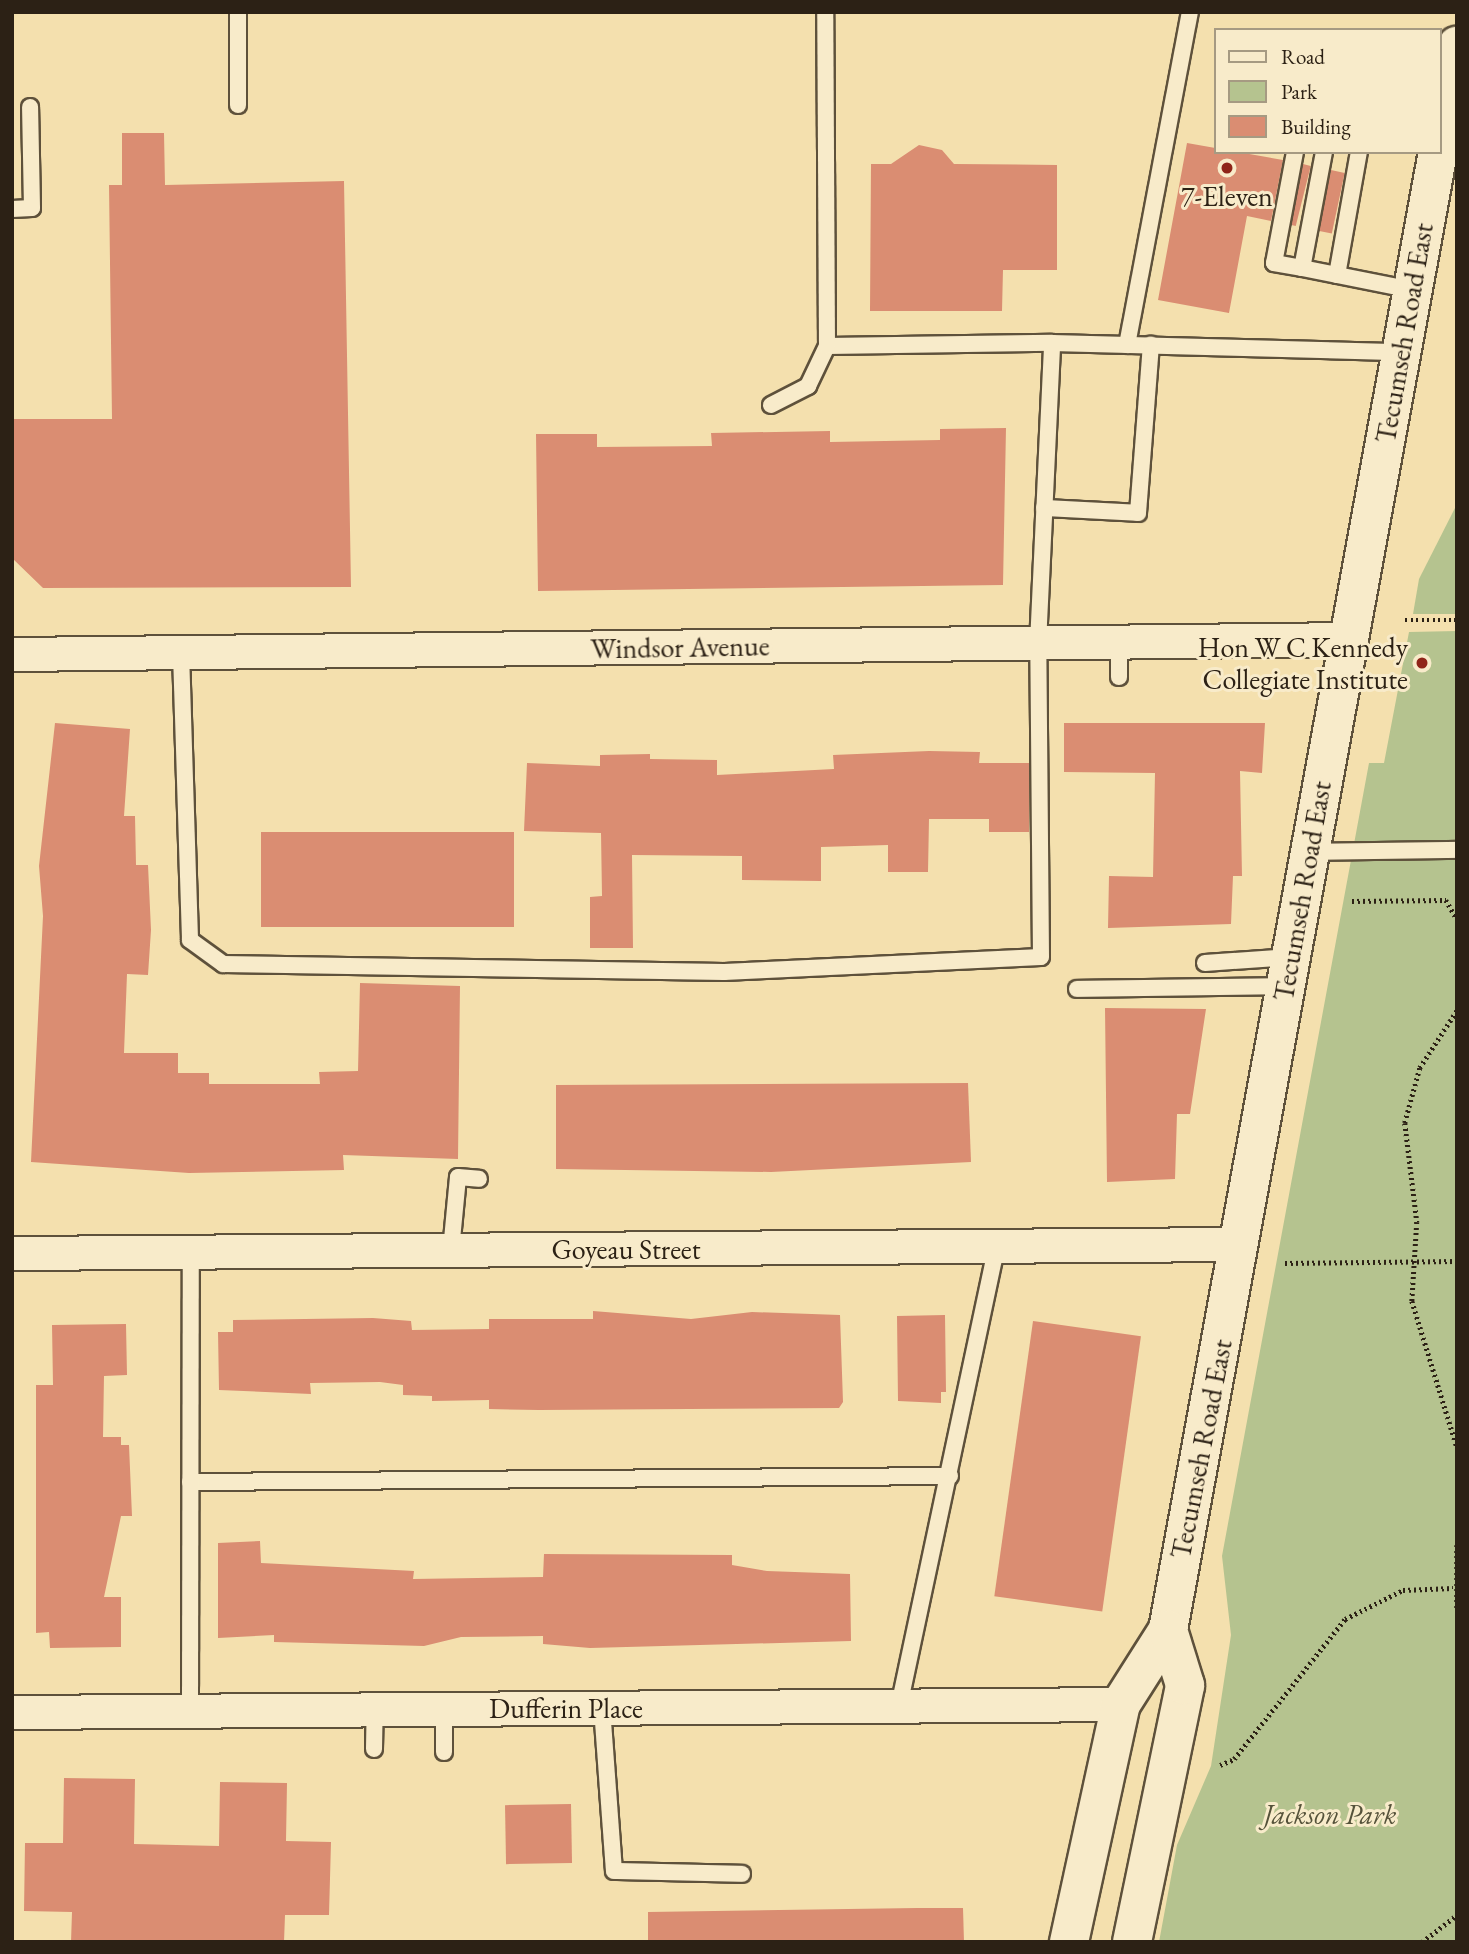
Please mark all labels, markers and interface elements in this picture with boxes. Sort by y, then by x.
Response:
legend [1214,28,1441,154]
text: Road [1281,43,1325,70]
text: Park [1281,78,1317,105]
text: Building [1281,113,1351,140]
marker: 7-Eleven [1219,160,1235,176]
place label: 7-Eleven [1181,179,1273,213]
street label: Tecumseh Road East [1368,220,1440,446]
street label: Windsor Avenue [590,629,770,665]
place label: Hon W C Kennedy Collegiate Institute [1198,630,1408,696]
marker: Hon W C Kennedy Collegiate Institute [1414,655,1430,671]
street label: Tecumseh Road East [1266,778,1338,1004]
street label: Goyeau Street [551,1232,701,1266]
street label: Tecumseh Road East [1163,1336,1239,1562]
street label: Dufferin Place [489,1691,643,1725]
park label: Jackson Park [1264,1797,1396,1831]

